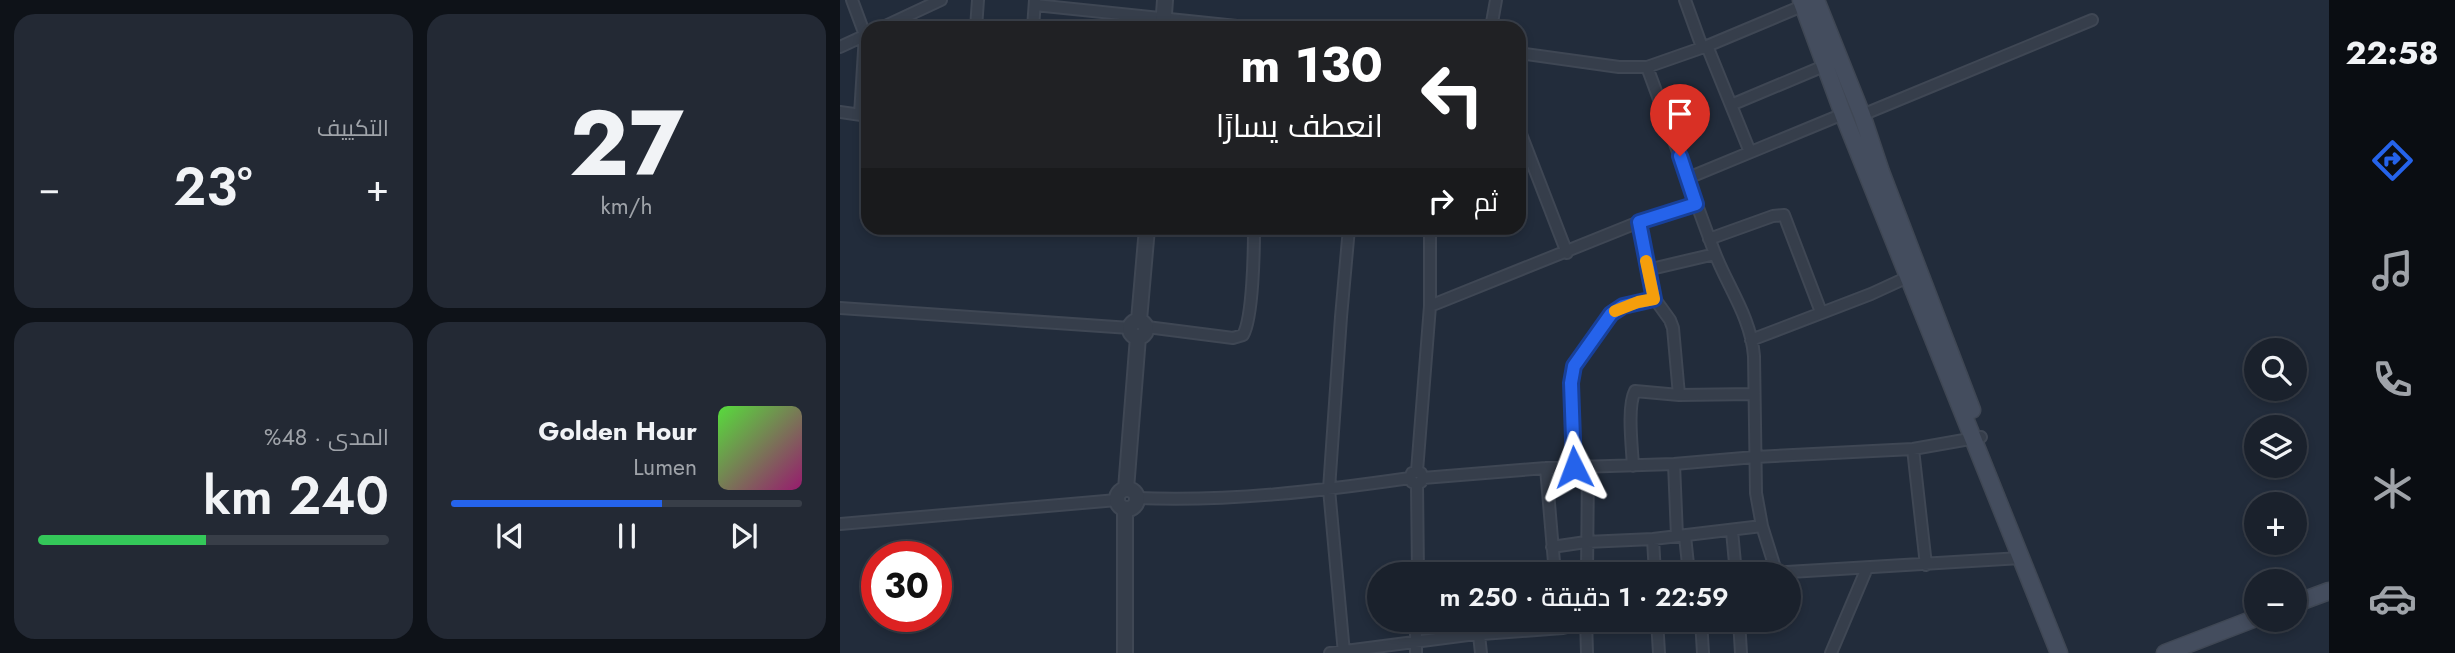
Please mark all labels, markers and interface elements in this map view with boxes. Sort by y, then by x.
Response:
text: 130 m [1240,30,1383,100]
text: 22:58 [2346,30,2439,76]
icon: left [1407,49,1498,140]
text: 27 [569,78,684,209]
pin [1650,84,1710,156]
icon: arrive [1661,95,1699,133]
text: انعطف يسارًا [1216,103,1383,149]
text: التكييف [317,111,389,145]
icon: directions [2368,136,2417,185]
text: 23° [174,149,252,225]
text: − [38,160,60,215]
text: + [366,160,389,215]
icon: right [1422,182,1460,220]
text: ثم [1474,183,1498,221]
text: km/h [601,189,653,223]
icon: music [2368,246,2417,295]
map controls [2244,338,2307,632]
button: search [2244,338,2307,401]
icon: phone [2368,355,2417,404]
text: Golden Hour [538,412,697,450]
button: layers [2244,415,2307,478]
text: المدى · 48% [264,420,389,454]
position arrow [1537,430,1611,504]
text: Lumen [633,450,697,484]
text: 240 km [203,458,389,534]
icon: climate [2368,464,2417,513]
button: + [2244,492,2307,555]
icon: previous [491,517,529,555]
icon: pause [608,517,646,555]
icon: next [725,517,763,555]
speed limit sign: 30 [861,541,952,632]
button: − [2244,569,2307,632]
icon: car [2368,574,2417,623]
text: 22:59 · 1 دقيقة · 250 m [1439,578,1729,616]

